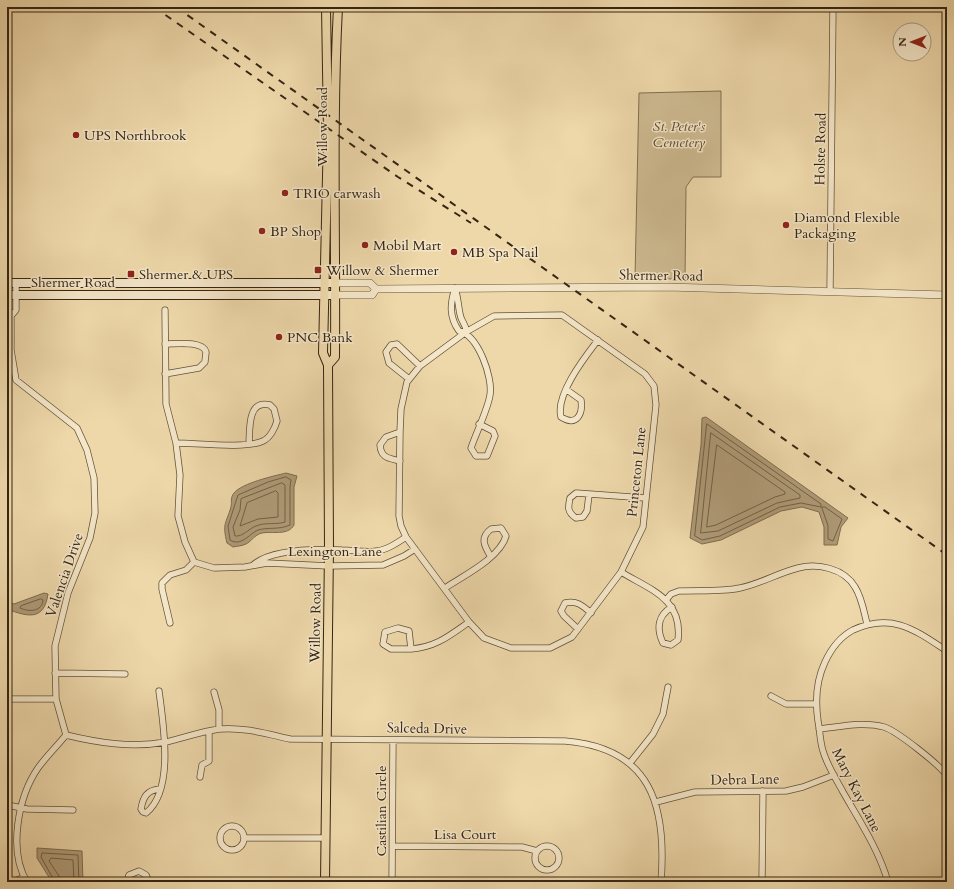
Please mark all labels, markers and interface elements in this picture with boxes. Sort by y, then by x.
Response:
north arrow [892,22,932,62]
text: N [895,37,910,47]
street label: Willow Road [313,87,332,168]
street label: Holste Road [810,112,831,186]
park label: St. Peter's Cemetery [653,117,706,152]
place label: UPS Northbrook [84,126,187,145]
marker: UPS Northbrook [71,130,81,140]
place label: TRIO carwash [293,184,381,203]
marker: TRIO carwash [280,188,290,198]
place label: Diamond Flexible Packaging [794,208,900,243]
marker: Diamond Flexible Packaging [781,220,791,230]
place label: BP Shop [270,222,321,241]
marker: BP Shop [257,226,267,236]
place label: Mobil Mart [373,236,442,255]
marker: Mobil Mart [360,240,370,250]
place label: MB Spa Nail [462,243,539,262]
marker: MB Spa Nail [449,247,459,257]
place label: Willow & Shermer [325,261,440,280]
place label: Shermer & UPS [139,265,233,284]
marker: Willow & Shermer [313,265,323,275]
street label: Shermer Road [619,265,704,286]
marker: Shermer & UPS [126,269,136,279]
street label: Shermer Road [31,273,116,292]
place label: PNC Bank [287,328,353,347]
marker: PNC Bank [274,332,284,342]
street label: Princeton Lane [622,426,651,518]
street label: Valencia Drive [41,530,88,620]
street label: Lexington Lane [288,542,382,561]
street label: Willow Road [305,582,326,664]
street label: Salceda Drive [387,718,467,739]
street label: Mary Kay Lane [827,745,886,836]
street label: Castilian Circle [372,765,391,857]
street label: Debra Lane [710,769,780,790]
street label: Lisa Court [434,825,497,844]

